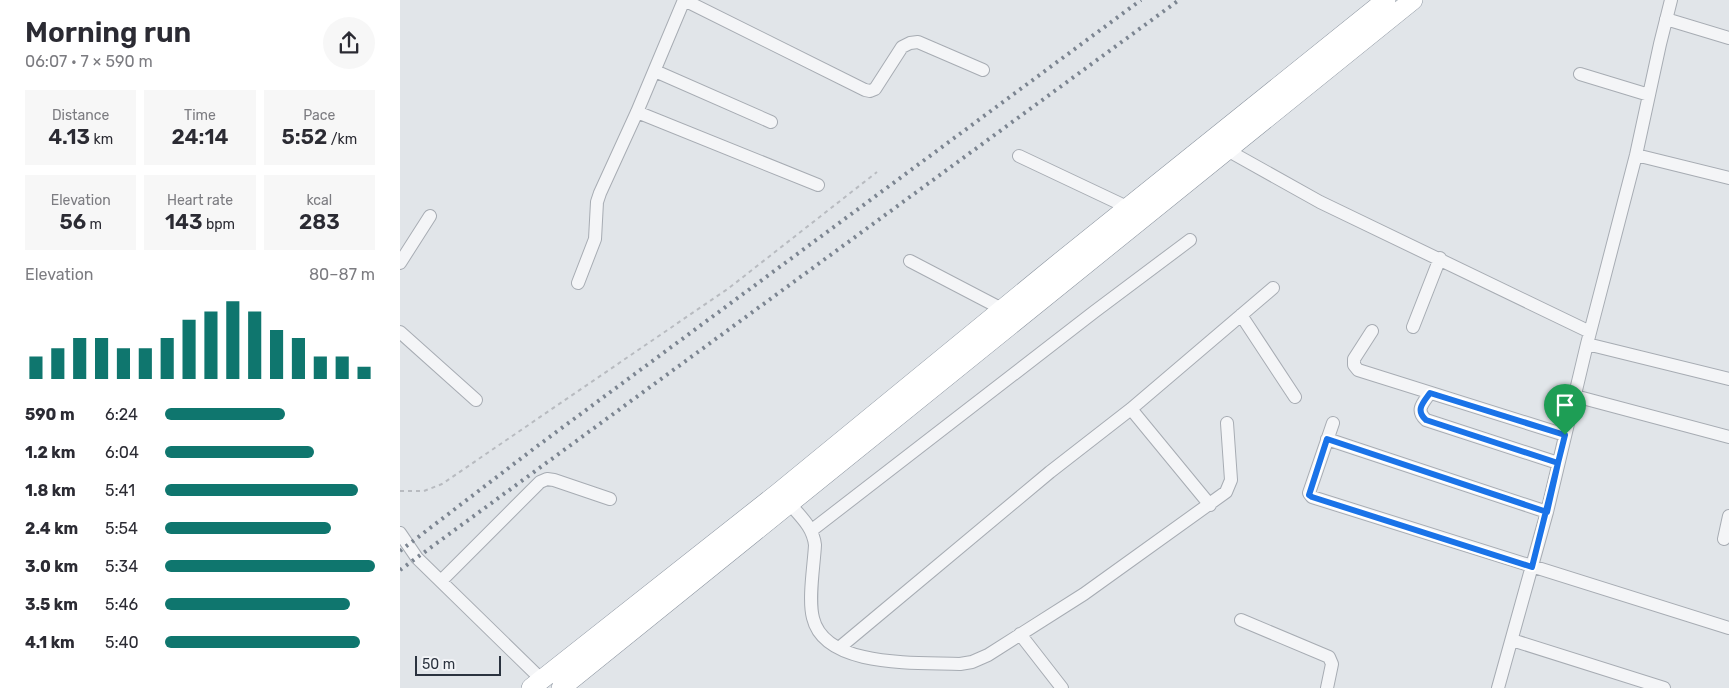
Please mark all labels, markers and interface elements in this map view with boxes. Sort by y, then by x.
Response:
text: Morning run [25,16,191,49]
button: share [323,17,375,69]
text: 06:07 · 7 × 590 m [25,52,153,71]
text: Distance [52,107,109,124]
text: Time [184,107,216,124]
text: Pace [303,107,335,124]
text: 4.13 [48,124,90,149]
text: 24:14 [171,124,229,149]
text: 5:52 [281,124,327,149]
text: km [90,131,113,148]
text: /km [327,131,357,148]
text: Elevation [51,192,111,209]
text: Heart rate [167,192,233,209]
text: kcal [306,192,332,209]
text: 56 [59,209,86,234]
text: 143 [165,209,203,234]
text: 283 [299,209,340,234]
text: m [86,216,102,233]
text: bpm [203,216,235,233]
text: Elevation [25,265,94,284]
text: 80–87 m [309,265,375,284]
pin [1544,384,1586,435]
icon: arrive [1551,391,1579,419]
text: 590 m [25,405,75,424]
text: 6:24 [105,405,138,424]
text: 1.2 km [25,443,75,462]
text: 6:04 [105,443,139,462]
text: 1.8 km [25,481,76,500]
text: 5:41 [105,481,135,500]
text: 2.4 km [25,519,78,538]
text: 5:54 [105,519,138,538]
text: 3.0 km [25,557,78,576]
text: 5:34 [105,557,138,576]
text: 3.5 km [25,595,78,614]
text: 5:46 [105,595,138,614]
text: 4.1 km [25,633,75,652]
text: 5:40 [105,633,139,652]
scale bar [415,653,501,676]
text: 50 m [422,656,455,673]

